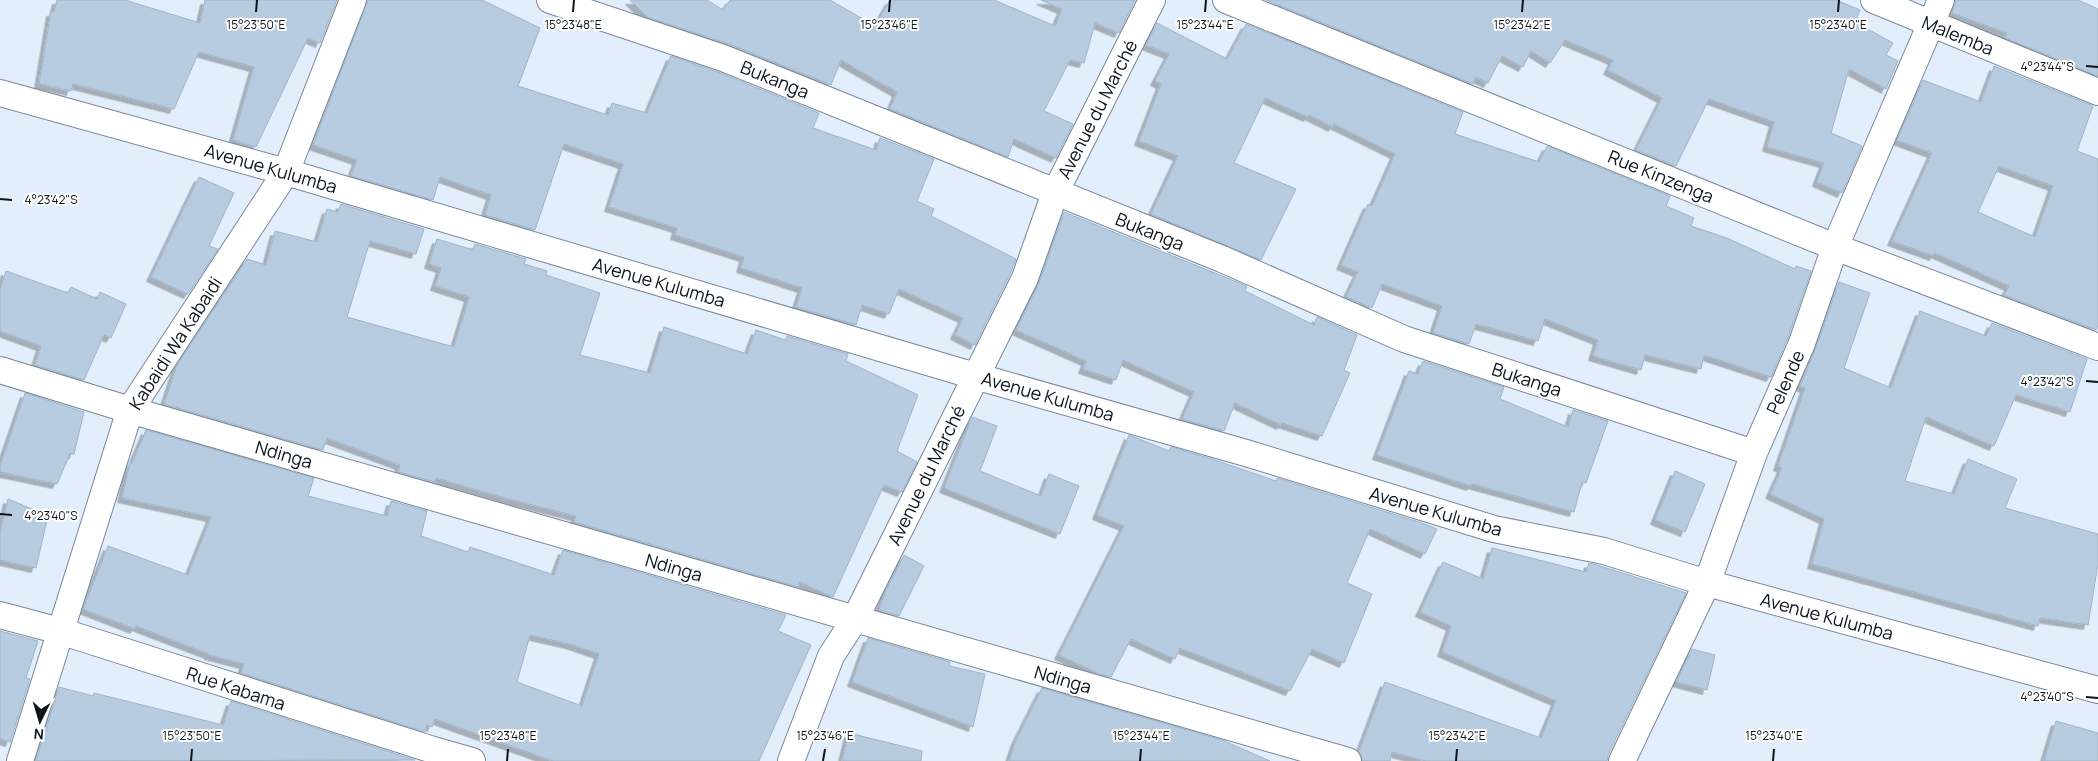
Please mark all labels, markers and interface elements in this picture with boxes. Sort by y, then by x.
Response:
street label: Malemba [1918,10,1998,60]
text: 15°23'50"E [227,16,286,33]
text: 15°23'48"E [544,16,602,33]
text: 15°23'46"E [860,16,918,33]
text: 15°23'44"E [1176,16,1234,33]
text: 15°23'42"E [1493,16,1551,33]
text: 15°23'40"E [1809,16,1867,33]
street label: Avenue du Marché [1052,35,1142,183]
street label: Bukanga [737,54,813,104]
text: 4°23'44"S [2020,58,2074,75]
street label: Avenue Kulumba [202,138,340,198]
street label: Rue Kinzenga [1605,144,1717,208]
text: 4°23'42"S [24,191,78,208]
street label: Bukanga [1112,206,1188,256]
street label: Avenue Kulumba [590,252,728,312]
street label: Kabaidi Wa Kabaidi [123,272,227,414]
street label: Pelende [1760,346,1810,418]
street label: Bukanga [1489,356,1565,402]
street label: Avenue Kulumba [979,366,1117,426]
text: 4°23'42"S [2020,373,2074,390]
street label: Avenue du Marché [882,401,970,549]
street label: Ndinga [253,434,315,474]
street label: Avenue Kulumba [1367,481,1505,541]
text: 4°23'40"S [24,507,78,524]
street label: Ndinga [643,547,705,587]
street label: Avenue Kulumba [1758,587,1896,645]
street label: Ndinga [1032,659,1094,699]
street label: Rue Kabama [183,661,289,715]
text: 4°23'40"S [2020,688,2074,705]
north arrow [15,696,65,746]
text: N [33,725,45,744]
text: 15°23'50"E [163,727,222,744]
text: 15°23'48"E [479,727,537,744]
text: 15°23'46"E [796,727,854,744]
text: 15°23'44"E [1112,727,1170,744]
text: 15°23'42"E [1428,727,1486,744]
text: 15°23'40"E [1745,727,1803,744]

